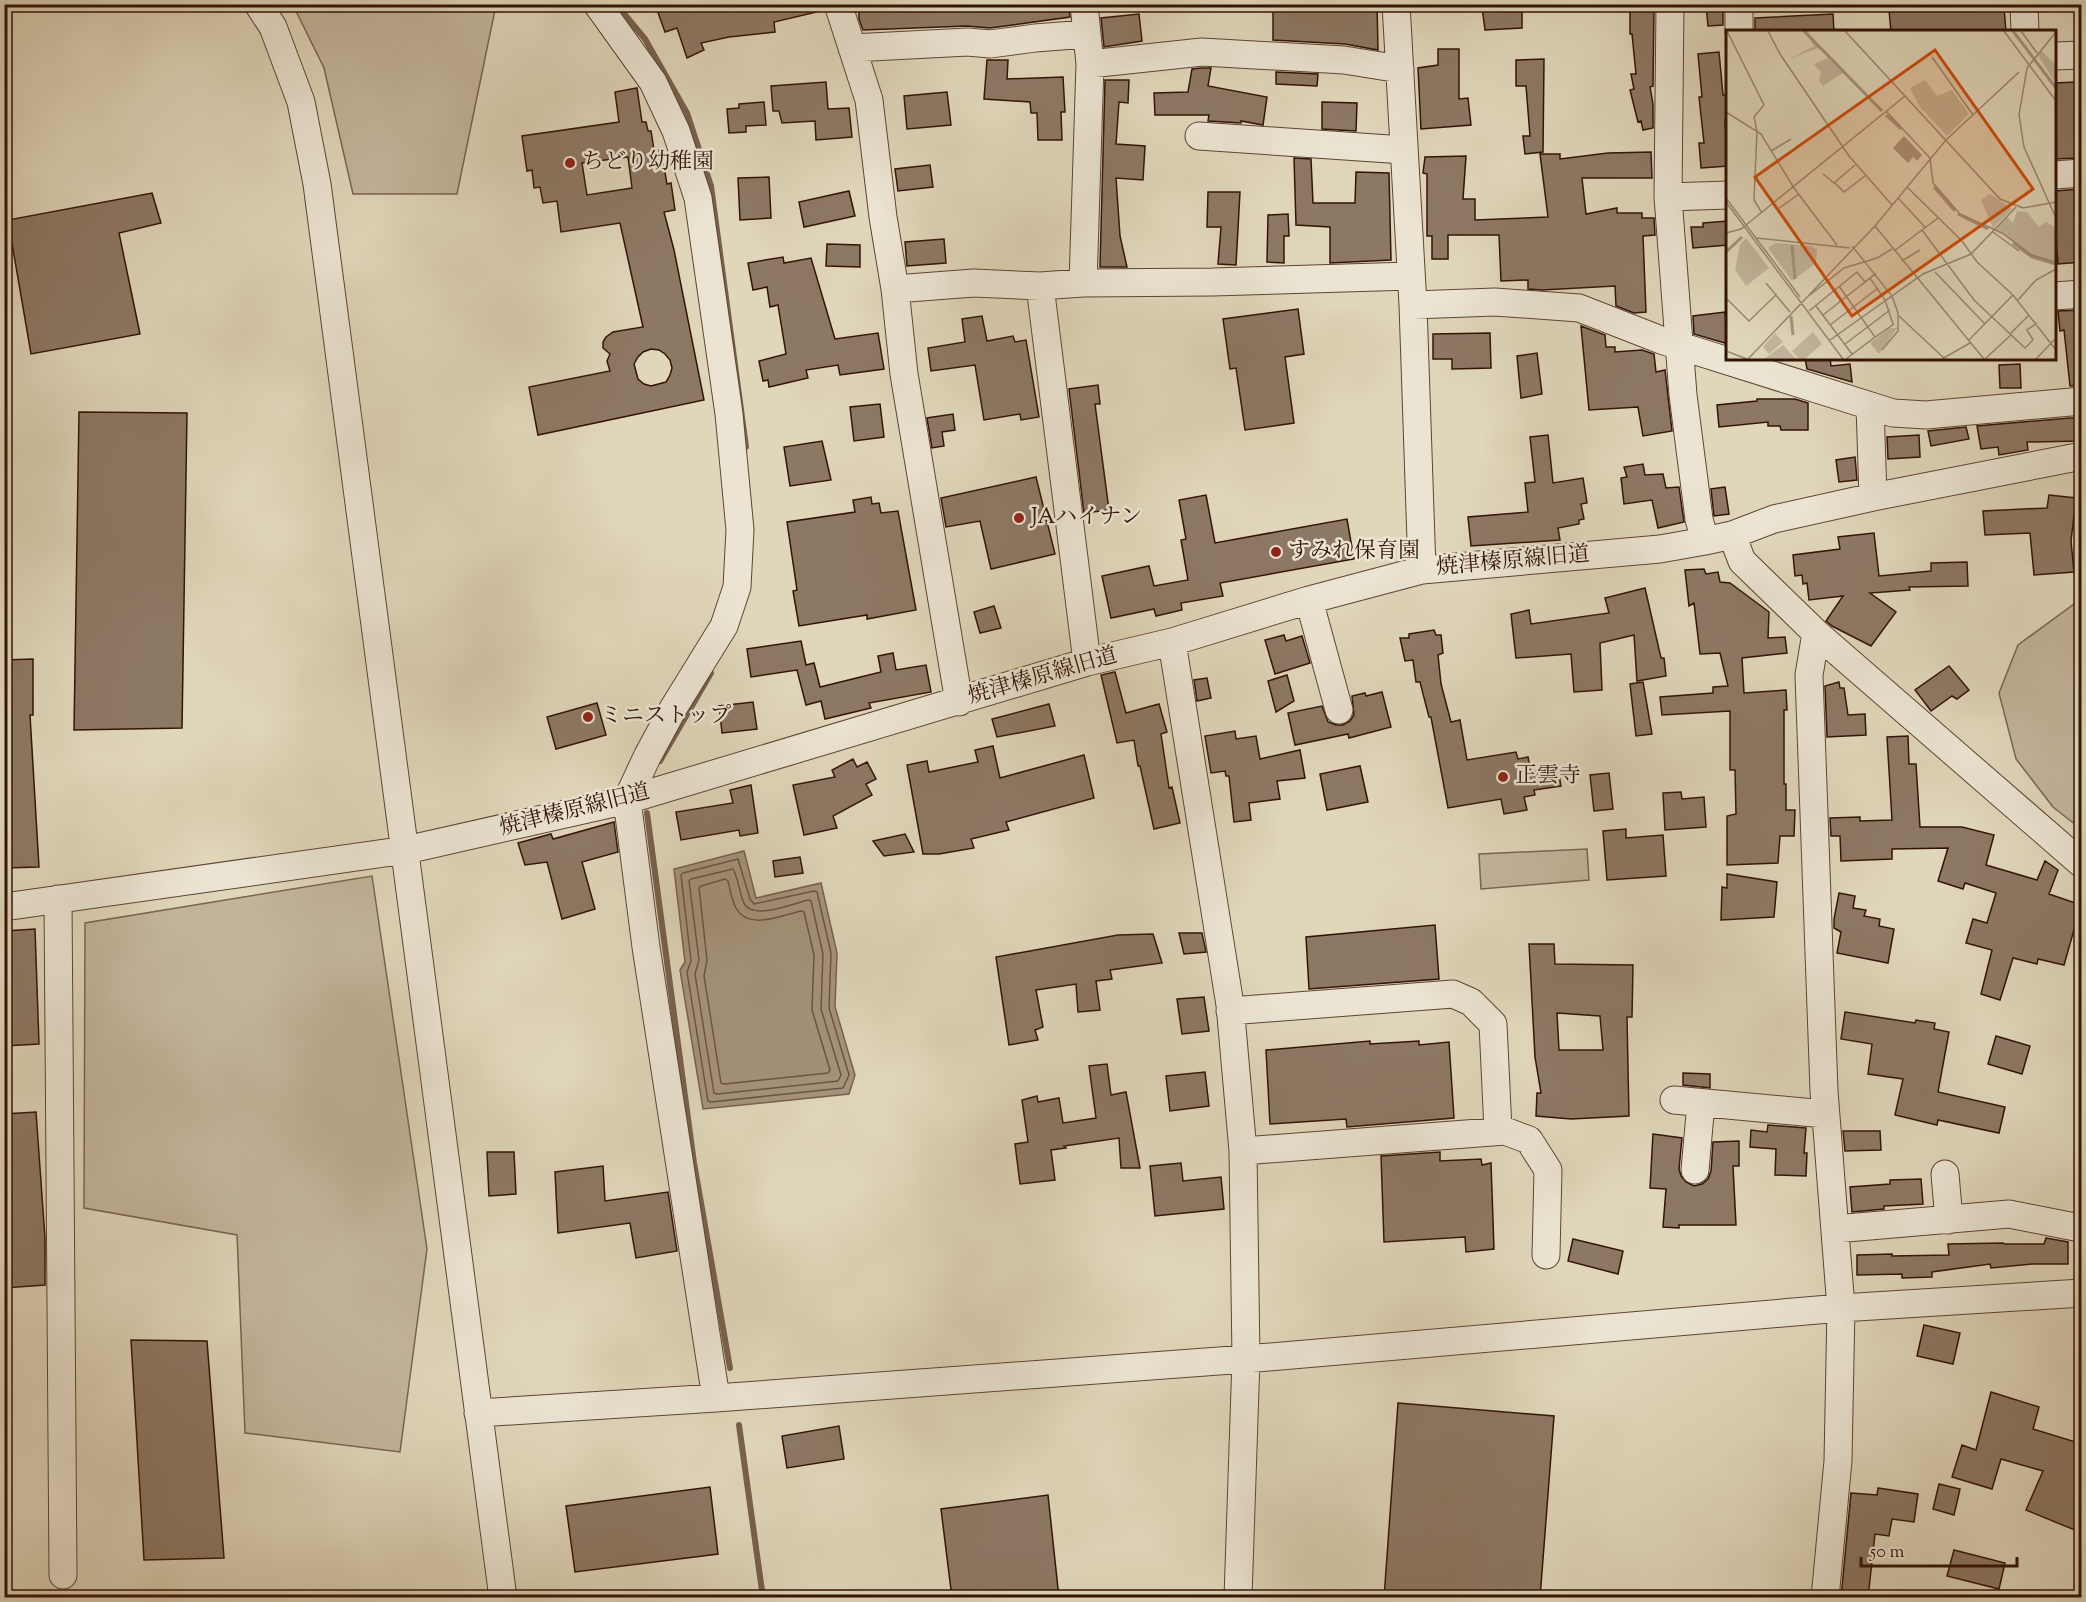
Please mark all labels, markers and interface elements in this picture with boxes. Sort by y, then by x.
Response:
inset map [1726,30,2056,360]
place label: ちどり幼稚園 [582,147,714,179]
marker: ちどり幼稚園 [563,156,577,170]
place label: JAハイナン [1030,502,1142,534]
marker: JAハイナン [1012,511,1026,525]
place label: すみれ保育園 [1288,536,1420,568]
street label: 焼津榛原線旧道 [1435,539,1591,585]
marker: すみれ保育園 [1269,545,1283,559]
street label: 焼津榛原線旧道 [965,640,1121,714]
place label: ミニストップ [600,701,731,733]
marker: ミニストップ [581,710,595,724]
place label: 正雲寺 [1515,761,1581,793]
marker: 正雲寺 [1496,770,1510,784]
street label: 焼津榛原線旧道 [496,777,654,845]
scale bar [1861,1530,2017,1568]
text: 50 m [1869,1540,1905,1566]

